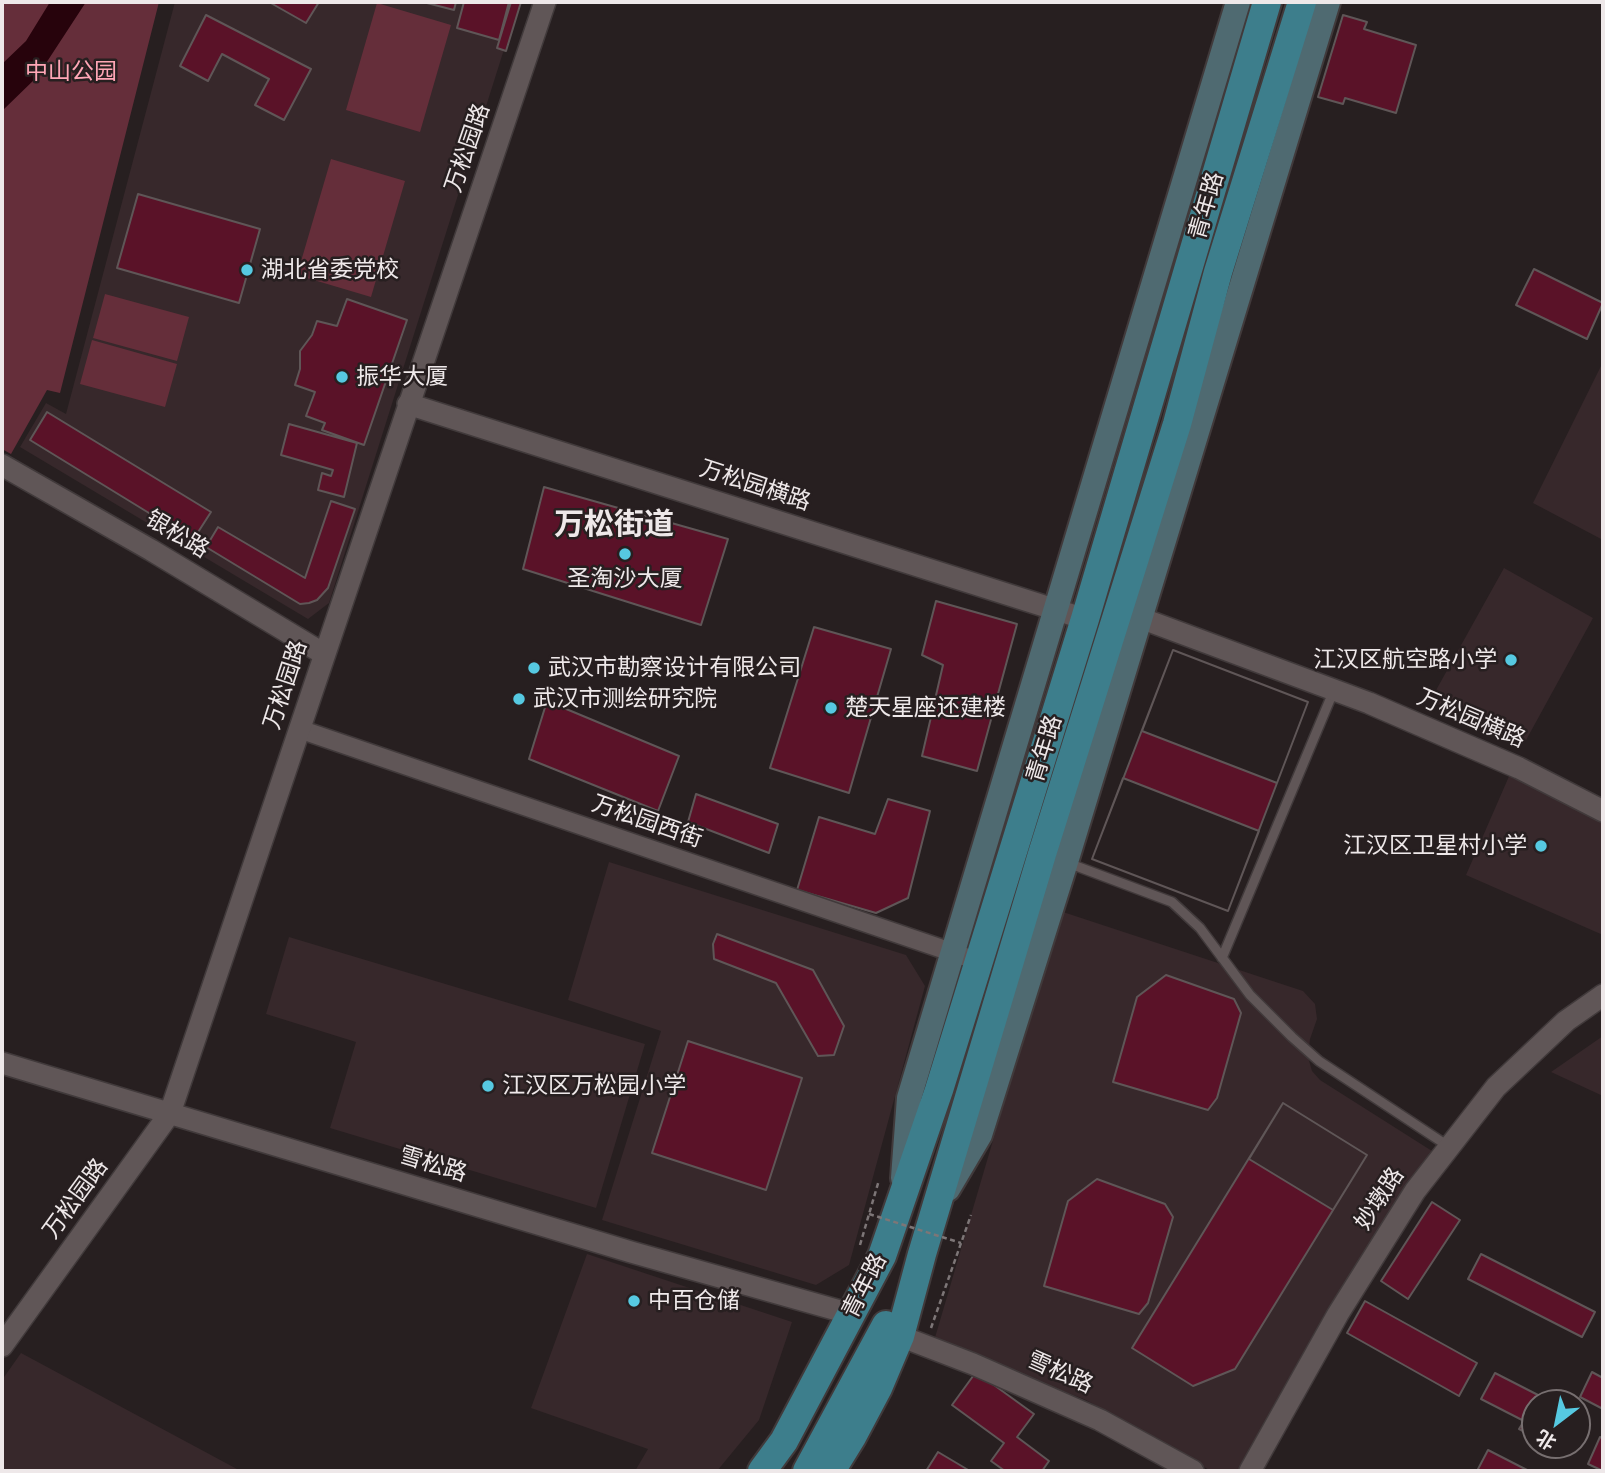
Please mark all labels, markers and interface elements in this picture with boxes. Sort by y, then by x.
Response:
park label: 中山公园 [25,58,117,86]
street label: 万松园路 [440,100,496,196]
street label: 青年路 [1184,169,1230,243]
place label: 湖北省委党校 [261,256,399,284]
marker: 湖北省委党校 [239,262,255,278]
place label: 振华大厦 [356,363,448,391]
marker: 振华大厦 [334,369,350,385]
street label: 万松园横路 [696,455,814,517]
street label: 银松路 [140,505,214,565]
district label: 万松街道 [554,507,674,543]
marker: 圣淘沙大厦 [617,546,633,562]
place label: 圣淘沙大厦 [568,565,682,593]
street label: 万松园路 [259,637,313,733]
place label: 江汉区航空路小学 [1313,646,1497,674]
marker: 江汉区航空路小学 [1503,652,1519,668]
place label: 武汉市勘察设计有限公司 [548,654,801,682]
marker: 武汉市勘察设计有限公司 [526,660,542,676]
street label: 万松园横路 [1413,684,1529,754]
place label: 武汉市测绘研究院 [533,685,717,713]
marker: 武汉市测绘研究院 [511,691,527,707]
place label: 楚天星座还建楼 [845,694,1006,722]
marker: 楚天星座还建楼 [823,700,839,716]
street label: 青年路 [1022,712,1068,786]
street label: 万松园西街 [588,790,706,854]
place label: 江汉区卫星村小学 [1343,832,1527,860]
marker: 江汉区卫星村小学 [1533,838,1549,854]
place label: 江汉区万松园小学 [502,1072,686,1100]
marker: 江汉区万松园小学 [480,1078,496,1094]
street label: 雪松路 [396,1142,470,1188]
street label: 万松园路 [38,1154,114,1244]
street label: 妙墩路 [1350,1163,1410,1235]
street label: 青年路 [837,1249,893,1323]
place label: 中百仓储 [648,1287,740,1315]
marker: 中百仓储 [626,1293,642,1309]
street label: 雪松路 [1023,1346,1097,1400]
north arrow [1521,1389,1591,1459]
text: 北 [1531,1424,1561,1456]

